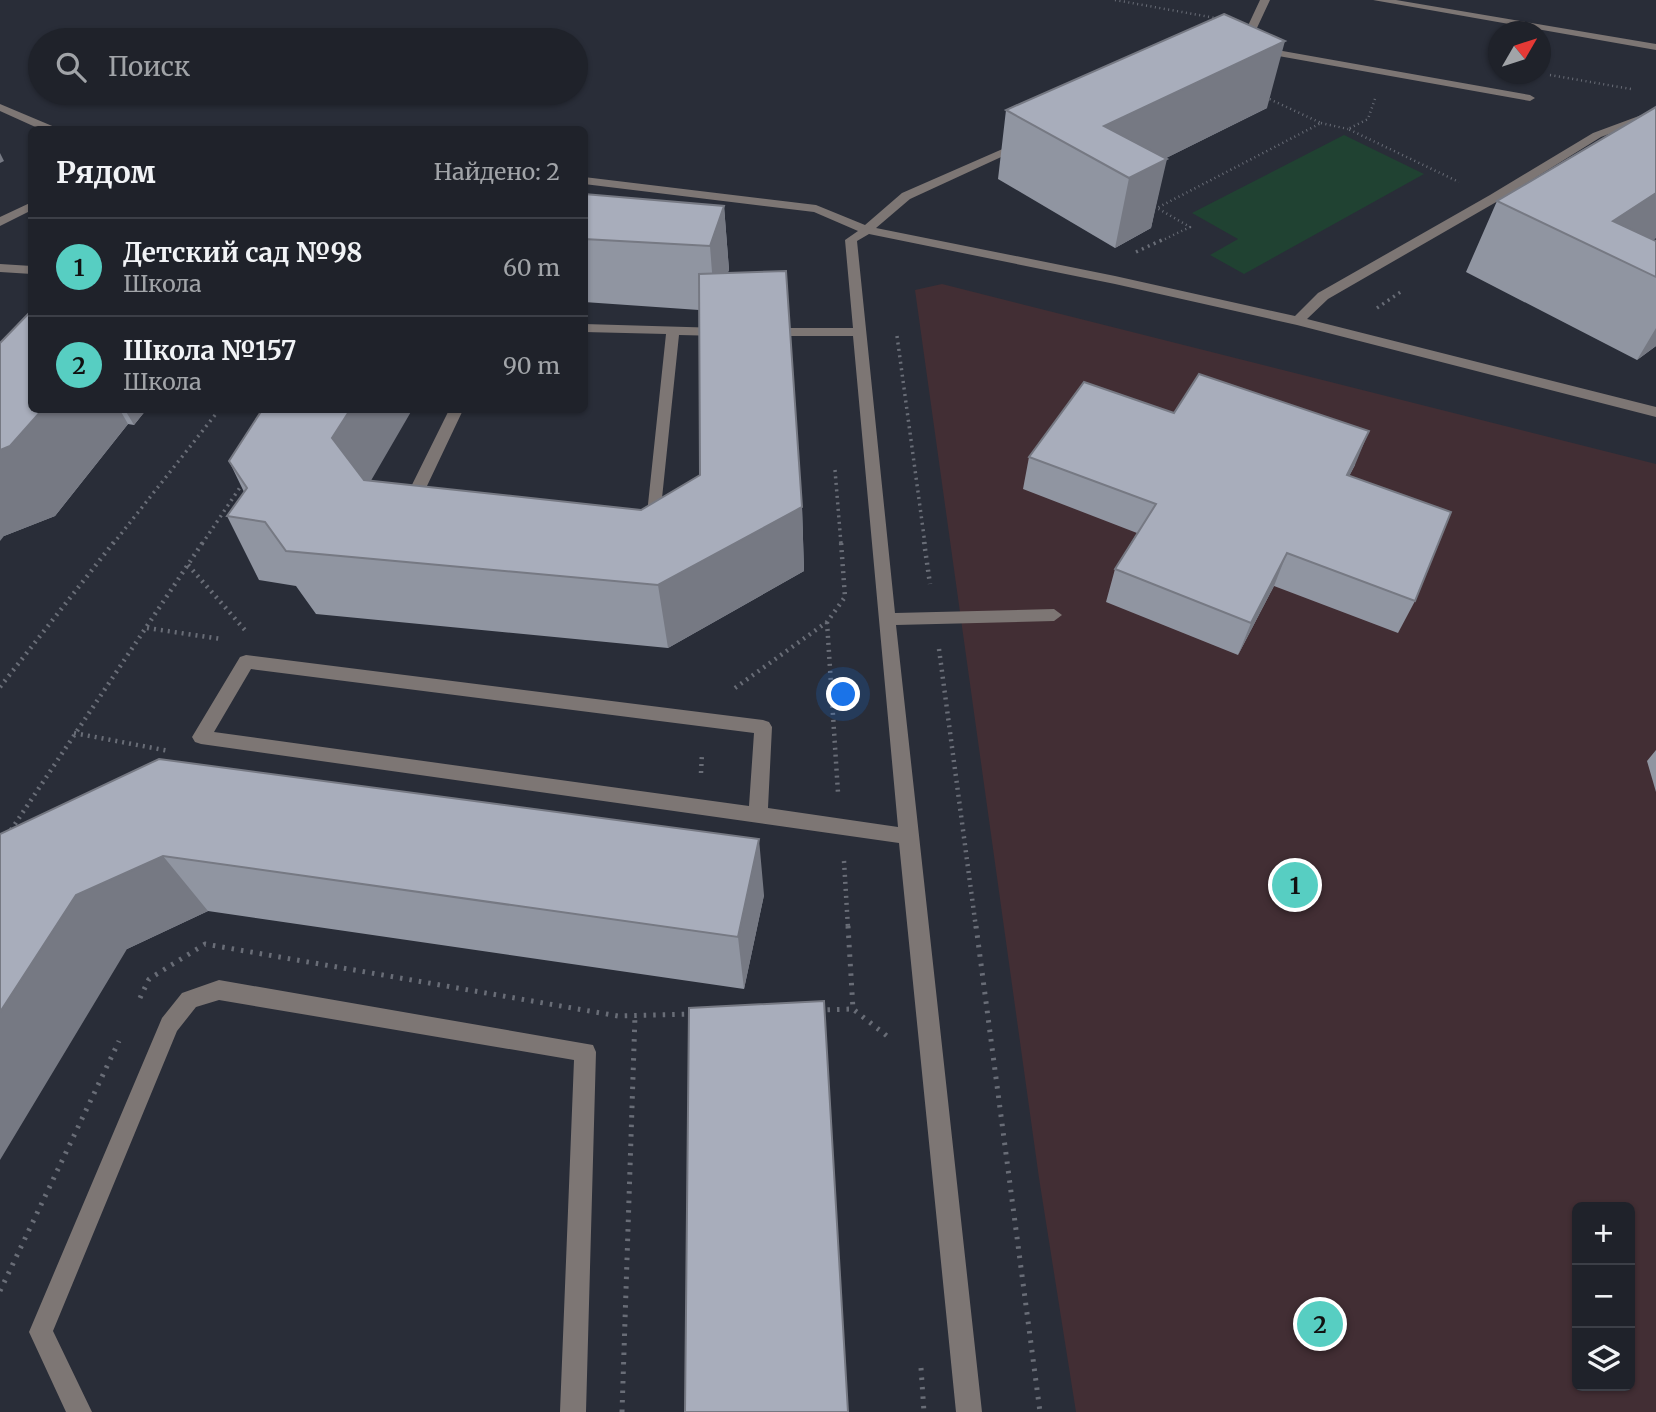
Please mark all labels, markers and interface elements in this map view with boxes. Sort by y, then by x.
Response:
north arrow [1488,21,1551,84]
search box [28,28,588,105]
icon: search [52,48,90,86]
text: Поиск [108,50,190,83]
text: Рядом [56,153,156,191]
text: Найдено: 2 [434,157,560,186]
text: Детский сад №98 [123,236,362,269]
text: 1 [74,253,84,282]
text: 60 m [503,253,560,282]
text: Школа [123,269,202,298]
text: Школа №157 [123,334,296,367]
text: 2 [72,351,86,380]
text: 90 m [503,351,560,380]
text: Школа [123,367,202,396]
your location [826,677,860,711]
pin: 1 [1272,859,1318,911]
map controls [1572,1202,1635,1391]
button: + [1572,1202,1635,1265]
button: − [1572,1265,1635,1328]
pin: 2 [1297,1298,1343,1350]
button: layers [1572,1328,1635,1391]

